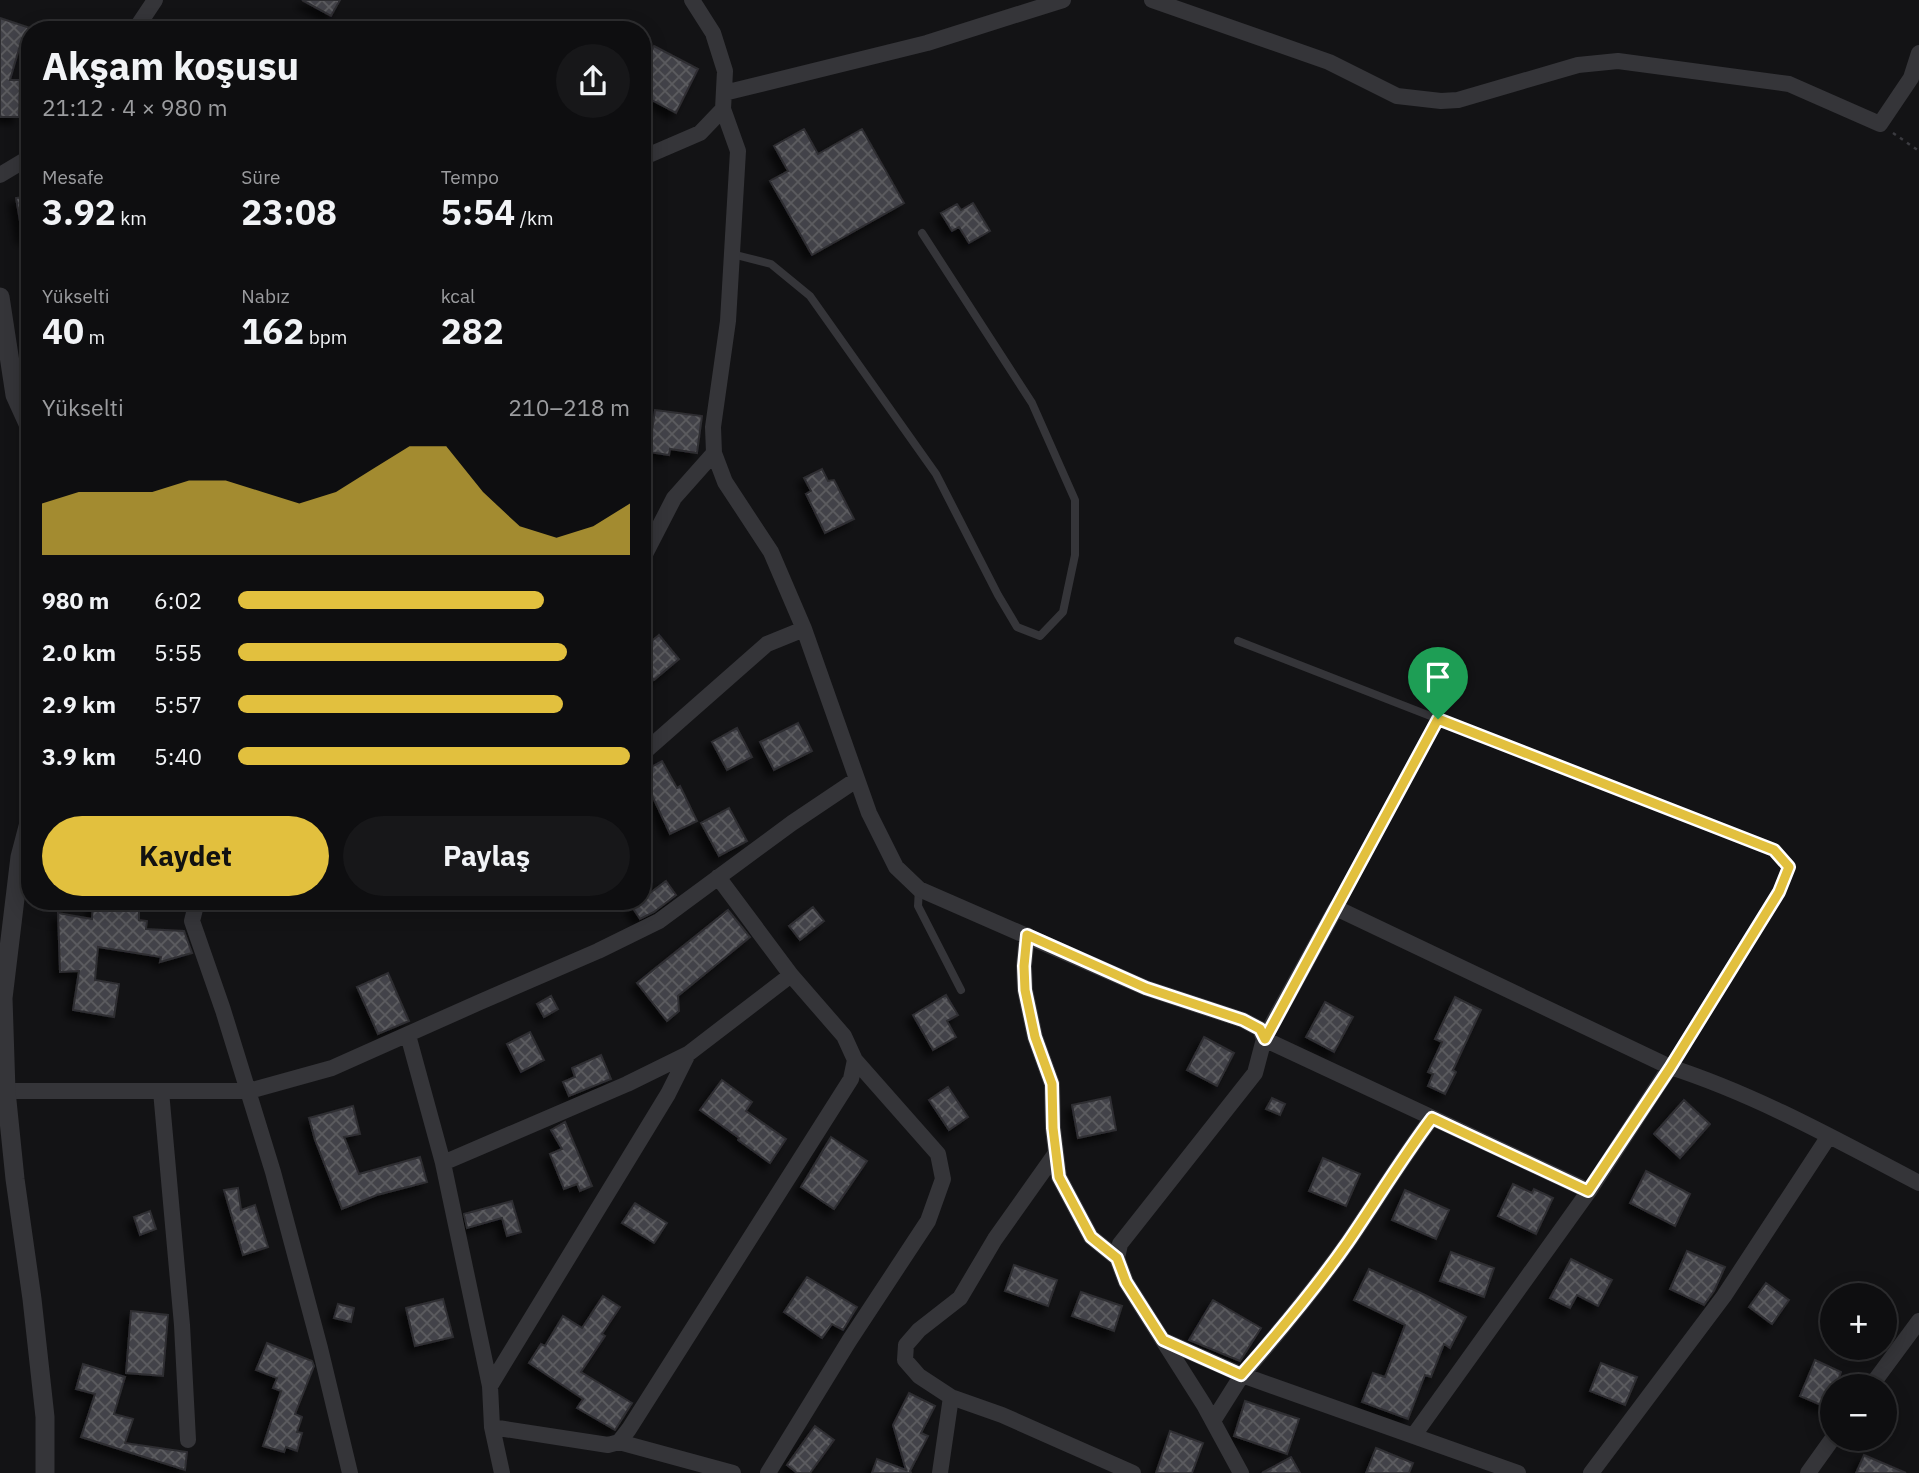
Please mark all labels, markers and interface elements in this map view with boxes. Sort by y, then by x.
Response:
text: Akşam koşusu [42,41,299,90]
button: share [556,44,630,118]
text: 21:12 · 4 × 980 m [42,92,228,122]
text: Mesafe [42,165,104,189]
text: Süre [241,165,280,189]
text: Tempo [441,165,499,189]
text: 3.92 [42,189,116,235]
text: 23:08 [241,189,337,235]
text: 5:54 [441,189,515,235]
text: km [116,206,147,230]
text: /km [515,206,554,230]
text: Yükselti [42,284,110,308]
text: Nabız [241,284,290,308]
text: kcal [441,284,475,308]
text: 40 [42,308,84,354]
text: 162 [241,308,304,354]
text: 282 [441,308,504,354]
text: m [84,325,105,349]
text: bpm [304,325,347,349]
text: Yükselti [42,392,124,422]
text: 210–218 m [508,392,630,422]
text: 980 m [42,585,109,615]
text: 6:02 [154,585,202,615]
text: 2.0 km [42,637,116,667]
text: 5:55 [154,637,202,667]
pin [1408,647,1468,719]
icon: arrive [1419,658,1457,696]
text: 2.9 km [42,689,116,719]
text: 5:57 [154,689,202,719]
text: 3.9 km [42,741,116,771]
text: 5:40 [154,741,202,771]
button: Kaydet [42,816,329,896]
button: Paylaş [343,816,630,896]
map controls [1820,1283,1897,1451]
button: + [1820,1283,1897,1360]
button: − [1820,1374,1897,1451]

